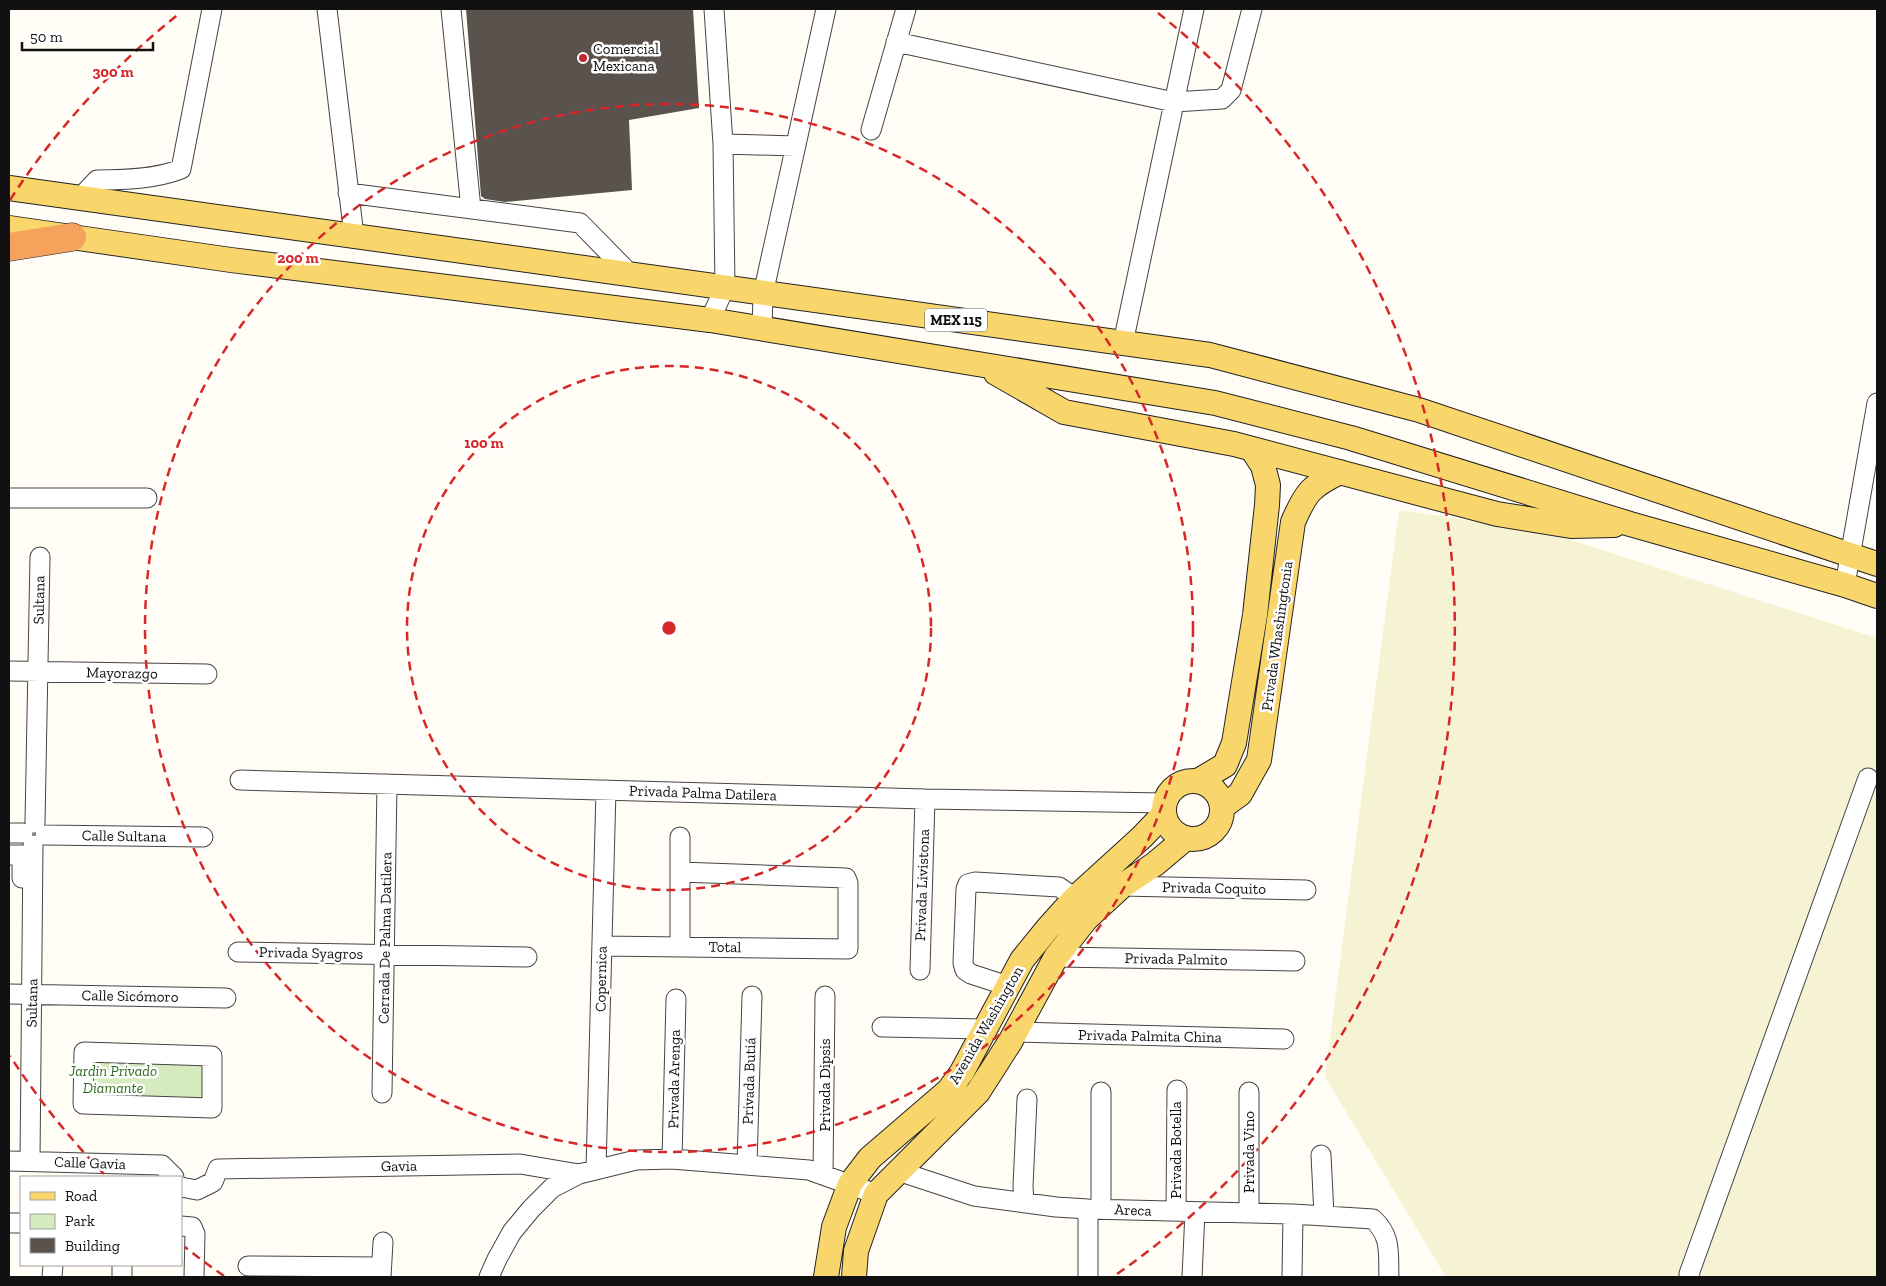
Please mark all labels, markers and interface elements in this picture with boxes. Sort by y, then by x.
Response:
scale bar [22,20,154,52]
text: 50 m [30,28,63,46]
place label: Comercial Mexicana [593,40,659,75]
marker: Comercial Mexicana [577,52,589,64]
text: 300 m [92,63,134,81]
text: 200 m [277,249,319,267]
road number: MEX 115 [925,308,987,332]
text: 100 m [464,434,504,452]
street label: Privada Whashingtonia [1258,560,1296,712]
street label: Sultana [30,575,48,625]
centre of rings [660,619,678,637]
street label: Mayorazgo [86,663,158,683]
street label: Privada Palma Datilera [629,781,777,805]
street label: Calle Sultana [82,826,166,846]
street label: Privada Livistona [911,829,933,941]
street label: Cerrada De Palma Datilera [375,852,395,1024]
street label: Privada Coquito [1162,878,1266,898]
street label: Total [708,938,742,956]
street label: Privada Syagros [259,943,363,963]
street label: Copernica [591,946,611,1012]
street label: Privada Palmito [1124,949,1228,969]
street label: Avenida Washington [945,963,1027,1087]
street label: Sultana [23,978,41,1028]
street label: Calle Sicómoro [81,986,179,1006]
street label: Privada Palmita China [1078,1026,1222,1046]
street label: Privada Arenga [664,1029,684,1129]
street label: Privada Butiá [738,1037,760,1125]
street label: Privada Dipsis [816,1038,834,1132]
park label: Jardin Privado Diamante [68,1062,157,1097]
street label: Privada Botella [1167,1101,1185,1199]
street label: Privada Vino [1240,1111,1258,1193]
street label: Calle Gavia [54,1153,126,1173]
street label: Gavia [381,1157,417,1175]
legend [20,1176,182,1266]
text: Road [65,1187,98,1205]
street label: Areca [1114,1200,1152,1220]
text: Park [65,1212,95,1230]
text: Building [65,1237,120,1255]

